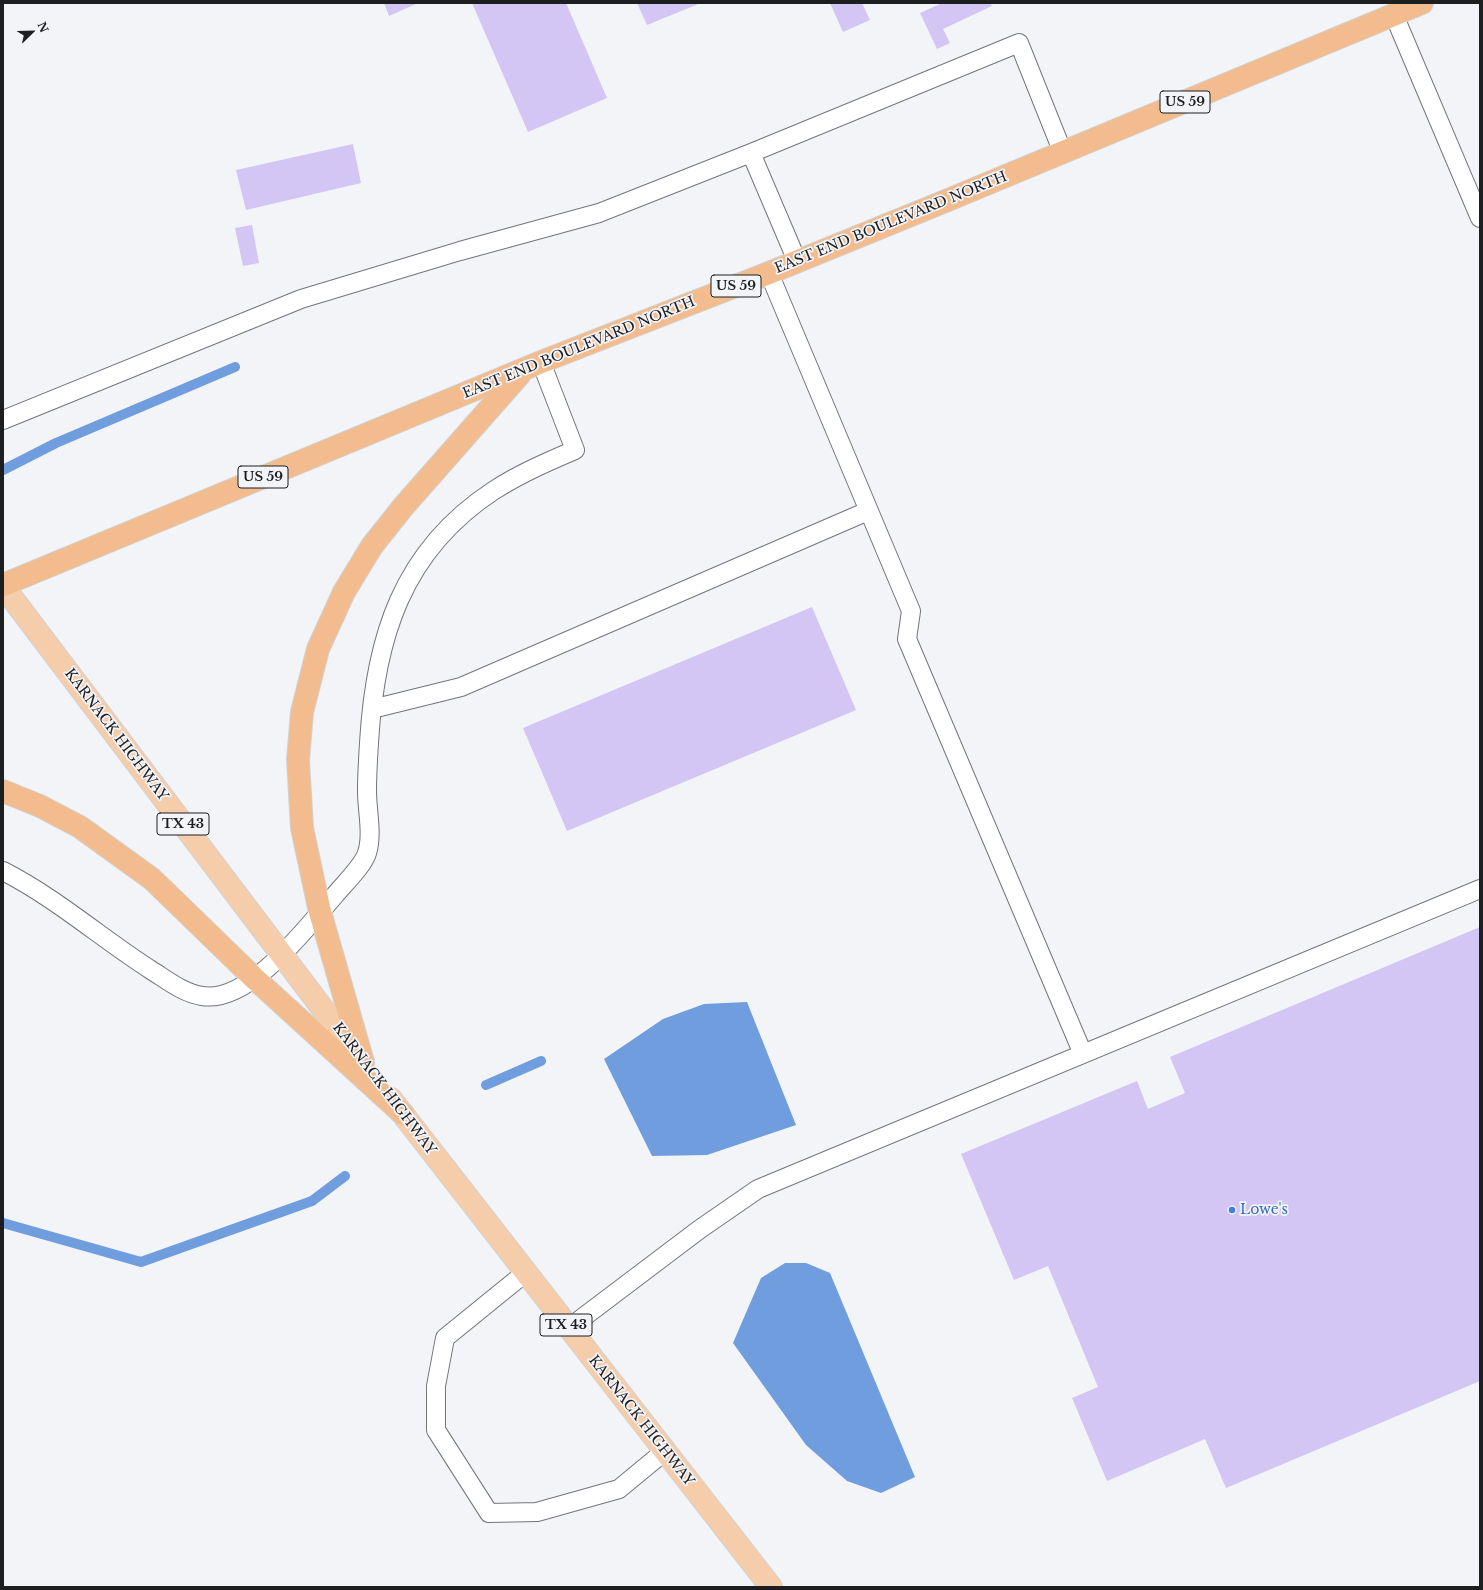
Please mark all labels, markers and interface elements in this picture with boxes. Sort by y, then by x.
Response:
north arrow [12,12,52,52]
text: N [35,20,52,35]
road number: US 59 [1160,91,1210,113]
street label: EAST END BOULEVARD NORTH [772,169,1010,277]
road number: US 59 [711,275,761,297]
street label: EAST END BOULEVARD NORTH [460,294,698,402]
road number: US 59 [238,466,288,488]
street label: KARNACK HIGHWAY [61,666,171,804]
road number: TX 43 [157,813,209,835]
street label: KARNACK HIGHWAY [329,1020,439,1158]
place label: Lowe's [1240,1202,1288,1218]
marker: Lowe's [1227,1205,1237,1215]
road number: TX 43 [540,1314,592,1336]
street label: KARNACK HIGHWAY [585,1352,697,1490]

